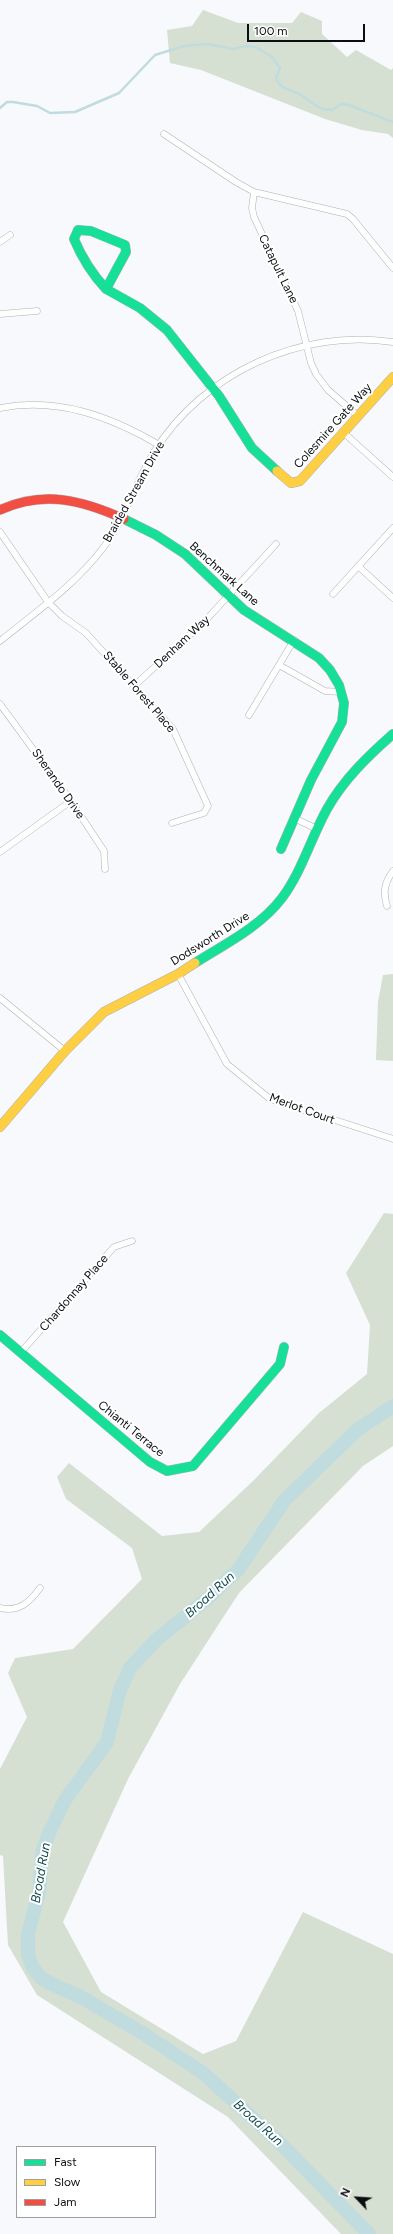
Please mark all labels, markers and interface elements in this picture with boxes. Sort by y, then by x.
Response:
scale bar [249,16,367,42]
text: 100 m [254,24,288,38]
street label: Catapult Lane [255,232,301,306]
street label: Colesmire Gate Way [291,380,375,472]
street label: Braided Stream Drive [100,439,168,545]
street label: Benchmark Lane [186,539,262,609]
street label: Denham Way [151,613,213,671]
street label: Stable Forest Place [100,648,178,736]
street label: Sherando Drive [29,746,87,822]
street label: Dodsworth Drive [168,909,252,969]
street label: Merlot Court [267,1090,337,1128]
street label: Chardonnay Place [37,1252,111,1334]
street label: Chianti Terrace [95,1398,167,1460]
water label: Broad Run [182,1569,238,1621]
water label: Broad Run [28,1842,54,1904]
water label: Broad Run [230,2097,286,2149]
legend [16,2146,156,2218]
text: Fast [54,2155,77,2169]
text: Slow [54,2175,80,2189]
north arrow [337,2178,377,2218]
text: N [338,2186,353,2199]
text: Jam [54,2195,77,2209]

